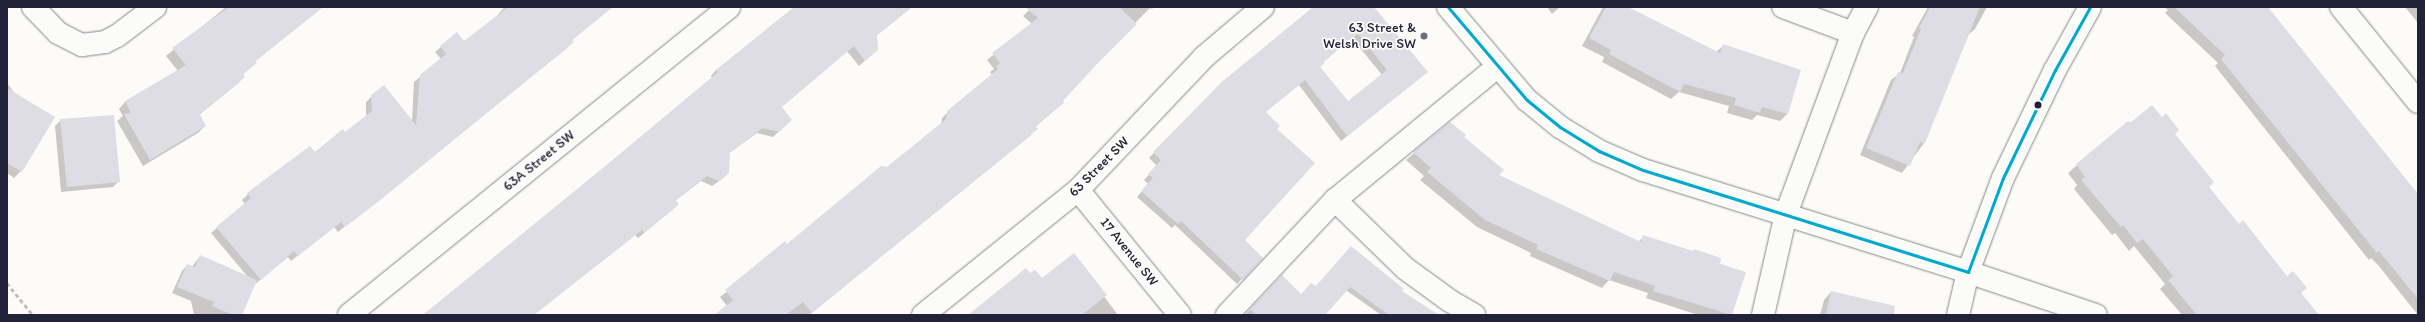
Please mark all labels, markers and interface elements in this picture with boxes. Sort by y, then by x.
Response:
place label: 63 Street & Welsh Drive SW [1323,20,1416,52]
marker: 63 Street & Welsh Drive SW [1419,31,1429,41]
unlabelled marker [2033,100,2043,110]
street label: 63A Street SW [500,127,578,195]
street label: 63 Street SW [1065,133,1133,201]
street label: 17 Avenue SW [1096,214,1162,290]

